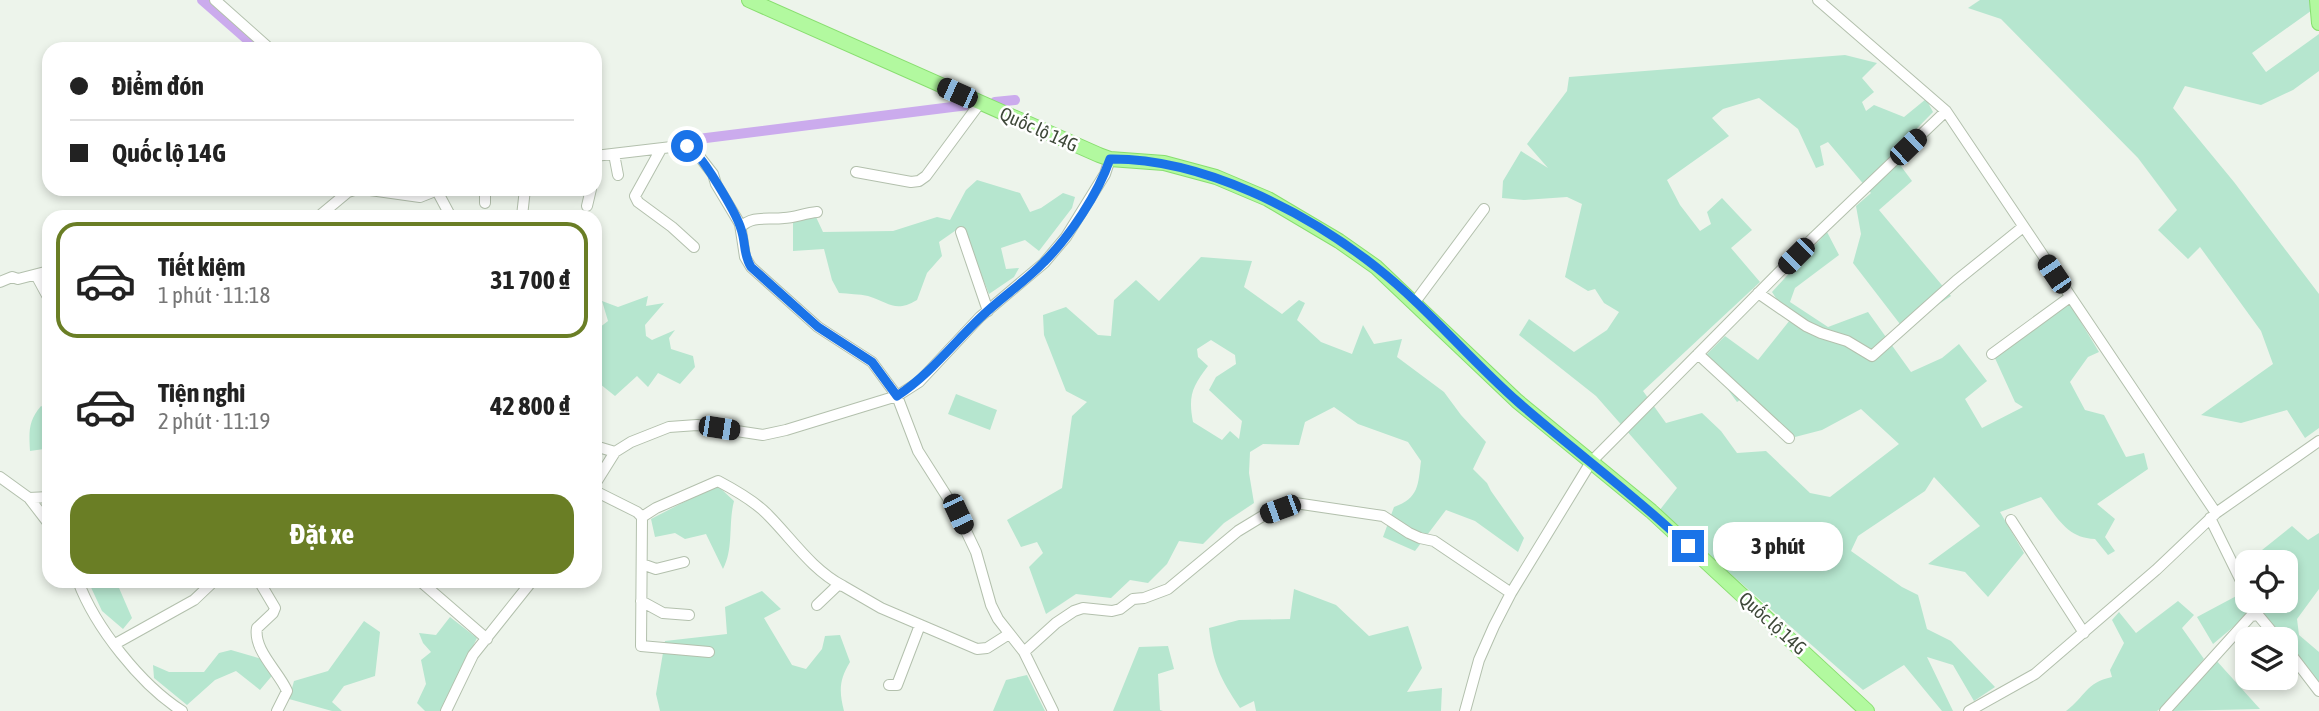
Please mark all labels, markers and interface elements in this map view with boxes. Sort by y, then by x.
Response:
text: Điểm đón [112,71,204,101]
car [934,75,981,111]
street label: Quốc lộ 14G [997,102,1081,156]
car [1886,125,1931,169]
route start [671,130,703,162]
text: Quốc lộ 14G [112,138,226,168]
car [1774,234,1819,278]
icon: car [74,249,137,312]
car [2034,251,2075,297]
text: Tiết kiệm [158,252,246,282]
text: 31 700 ₫ [490,265,570,295]
text: 1 phút · 11:18 [158,282,270,308]
icon: car [74,375,137,438]
text: Tiện nghi [158,378,245,408]
text: 42 800 ₫ [490,391,570,421]
text: 2 phút · 11:19 [158,408,270,434]
car [697,414,742,442]
car [940,491,977,537]
car [1257,492,1304,526]
button: Đặt xe [70,494,574,574]
callout: 3 phút [1712,522,1842,570]
route end [1672,530,1704,562]
text: 3 phút [1751,533,1805,559]
map controls [2235,550,2298,690]
button: locate [2235,550,2298,613]
street label: Quốc lộ 14G [1735,587,1811,659]
button: layers [2235,627,2298,690]

